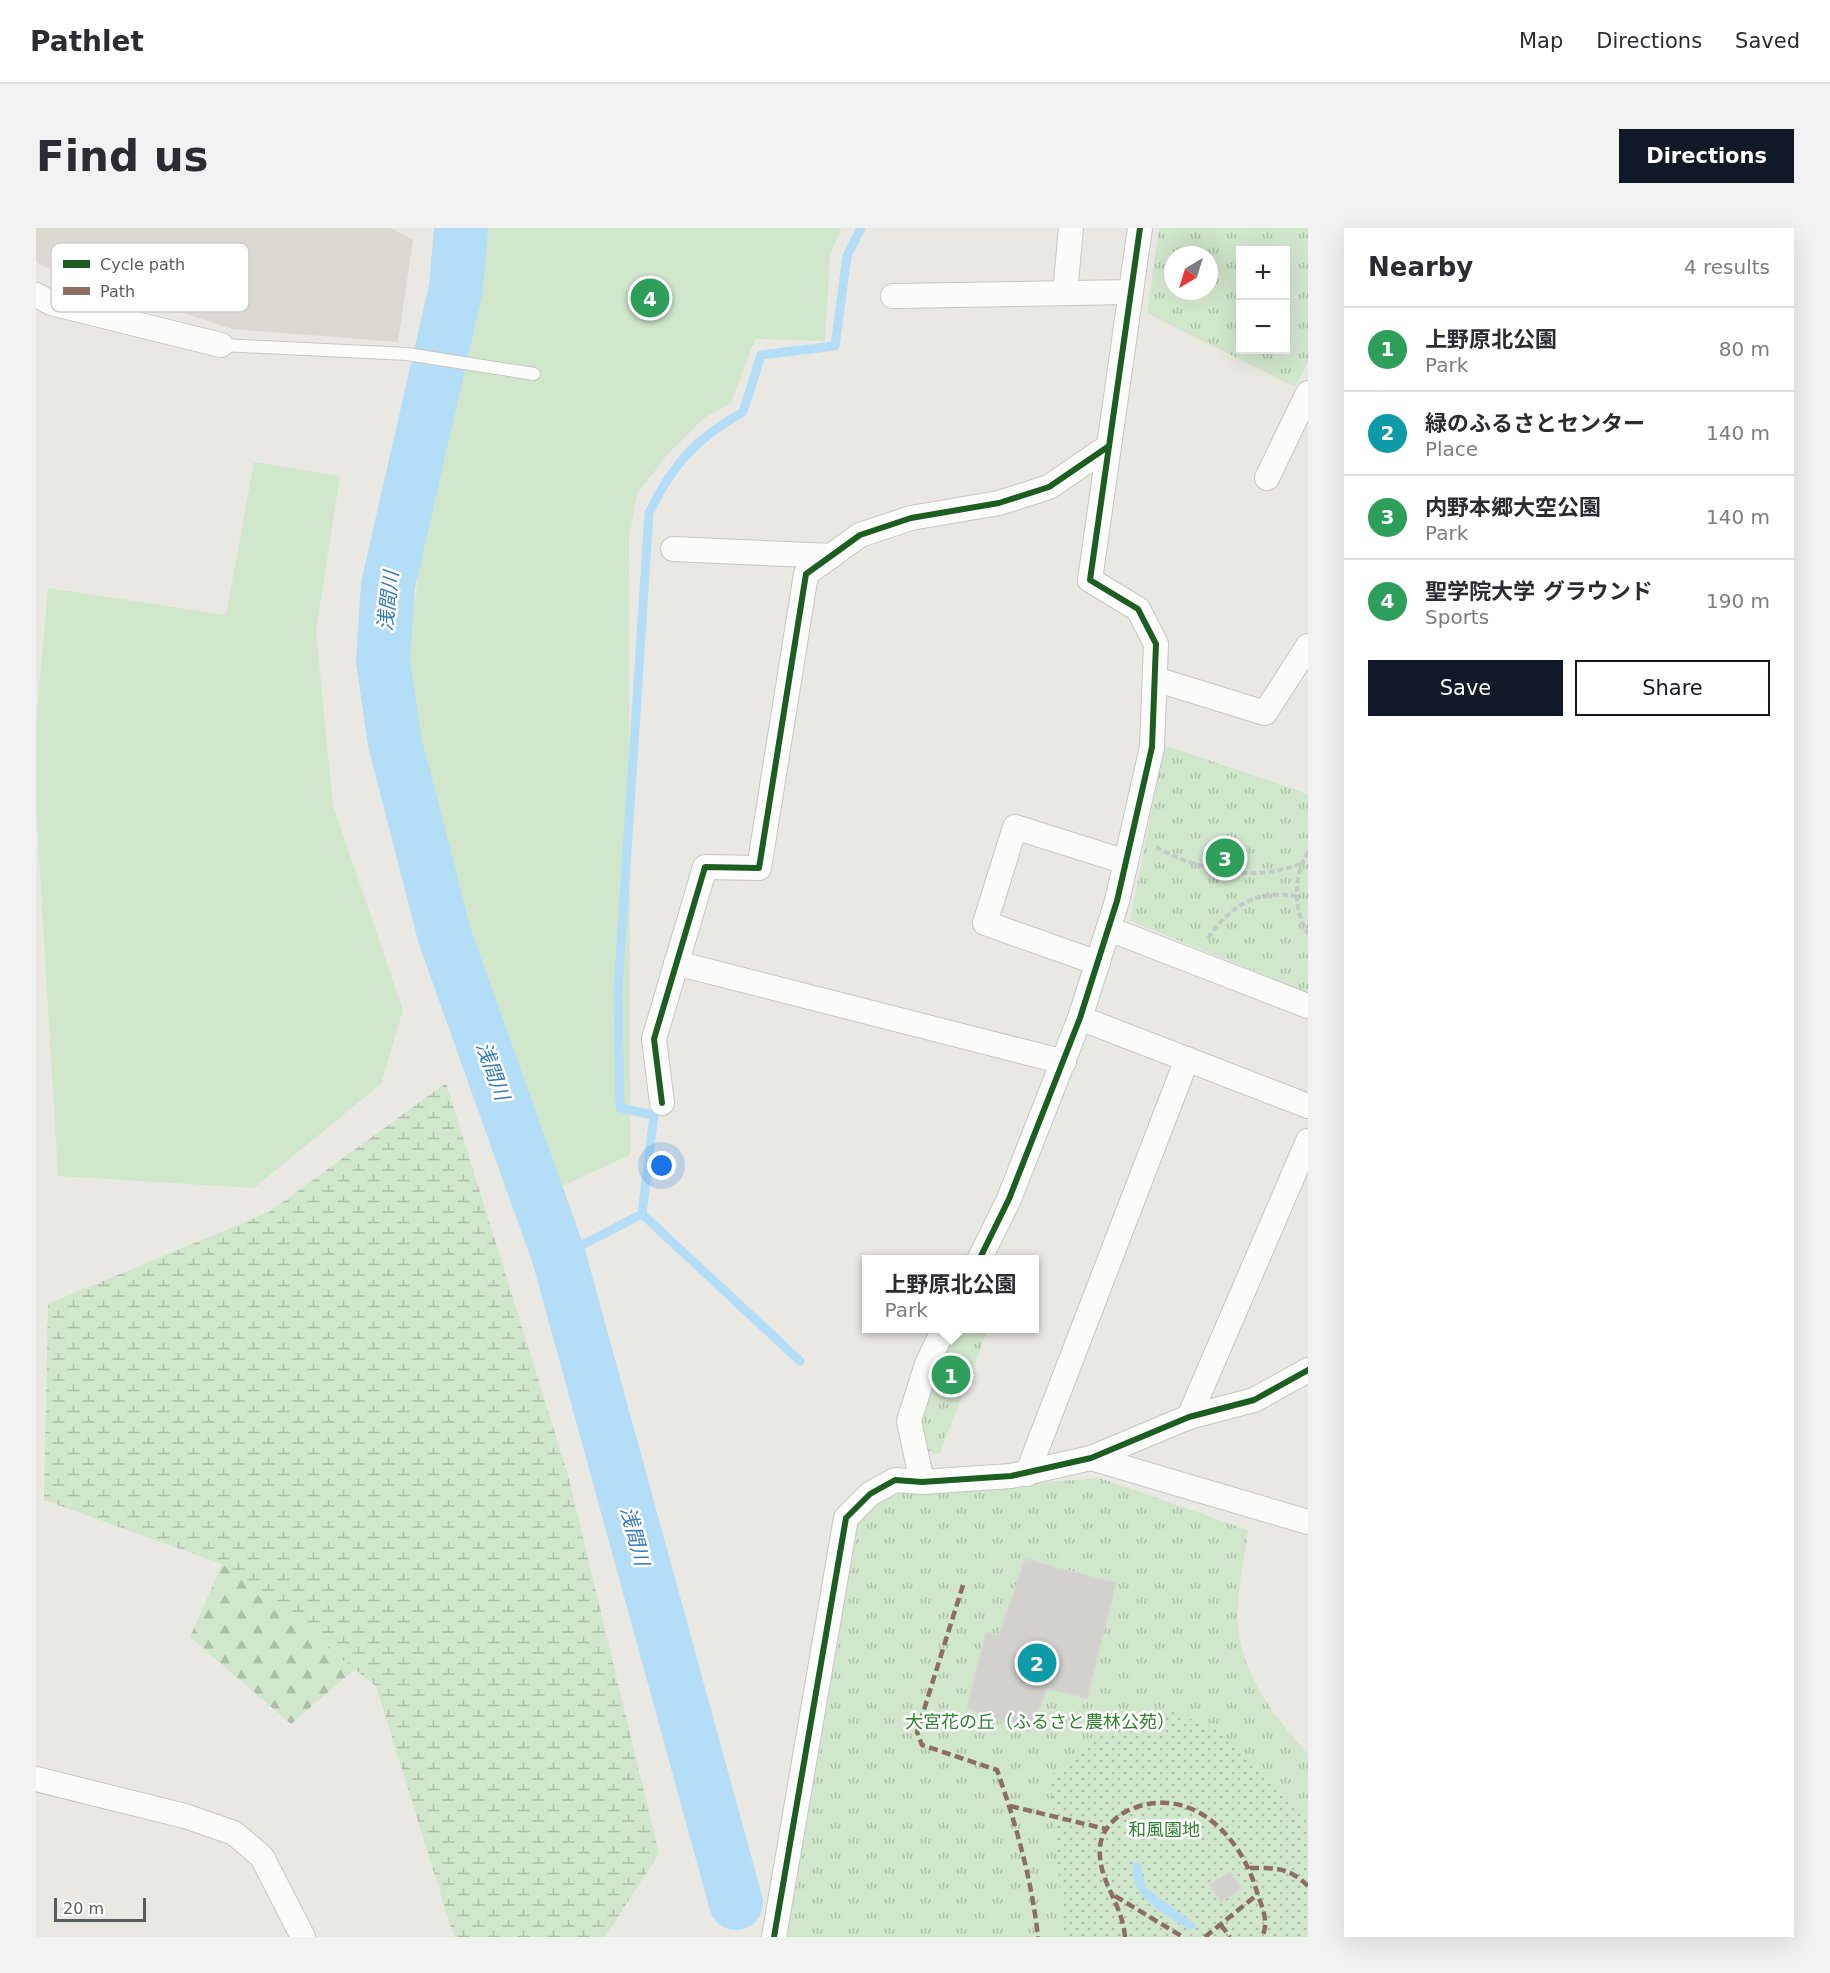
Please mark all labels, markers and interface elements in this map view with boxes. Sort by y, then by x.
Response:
text: Pathlet [30,25,144,58]
text: Map [1519,29,1563,53]
text: Directions [1596,29,1702,53]
text: Saved [1735,29,1800,53]
button: Directions [1619,129,1794,183]
text: Find us [36,132,209,181]
legend [51,243,249,312]
north arrow [1164,246,1218,300]
map controls [1236,246,1290,354]
button: + [1236,246,1290,300]
text: Nearby [1368,252,1473,282]
text: Cycle path [100,255,185,274]
text: 4 results [1684,255,1770,279]
pin: 4 [630,276,670,320]
text: Path [100,282,135,301]
button: − [1236,300,1290,354]
text: 上野原北公園 [1425,327,1557,352]
text: 1 [1381,337,1394,361]
text: 80 m [1719,337,1770,361]
text: Park [1425,353,1468,377]
text: 緑のふるさとセンター [1425,411,1645,436]
text: 2 [1381,421,1394,445]
text: 140 m [1706,421,1770,445]
text: Place [1425,437,1478,461]
text: 内野本郷大空公園 [1425,495,1601,520]
text: 3 [1381,505,1394,529]
text: 140 m [1706,505,1770,529]
text: Park [1425,521,1468,545]
water label: 浅間川 [373,568,403,632]
text: 聖学院大学 グラウンド [1425,579,1653,604]
text: 4 [1381,589,1394,613]
text: 190 m [1706,589,1770,613]
text: Sports [1425,605,1489,629]
button: Save [1368,660,1563,716]
button: Share [1575,660,1770,716]
pin: 3 [1206,836,1244,880]
water label: 浅間川 [471,1039,515,1105]
your location [647,1151,676,1180]
popup [862,1255,1039,1333]
text: 上野原北公園 [884,1272,1017,1297]
text: Park [884,1298,928,1322]
pin: 1 [932,1352,970,1398]
water label: 浅間川 [616,1504,655,1570]
pin: 2 [1018,1640,1056,1686]
park label: 大宮花の丘（ふるさと農林公苑） [905,1711,1175,1732]
park label: 和風園地 [1128,1819,1200,1840]
scale bar [54,1895,146,1922]
text: 20 m [63,1899,104,1918]

